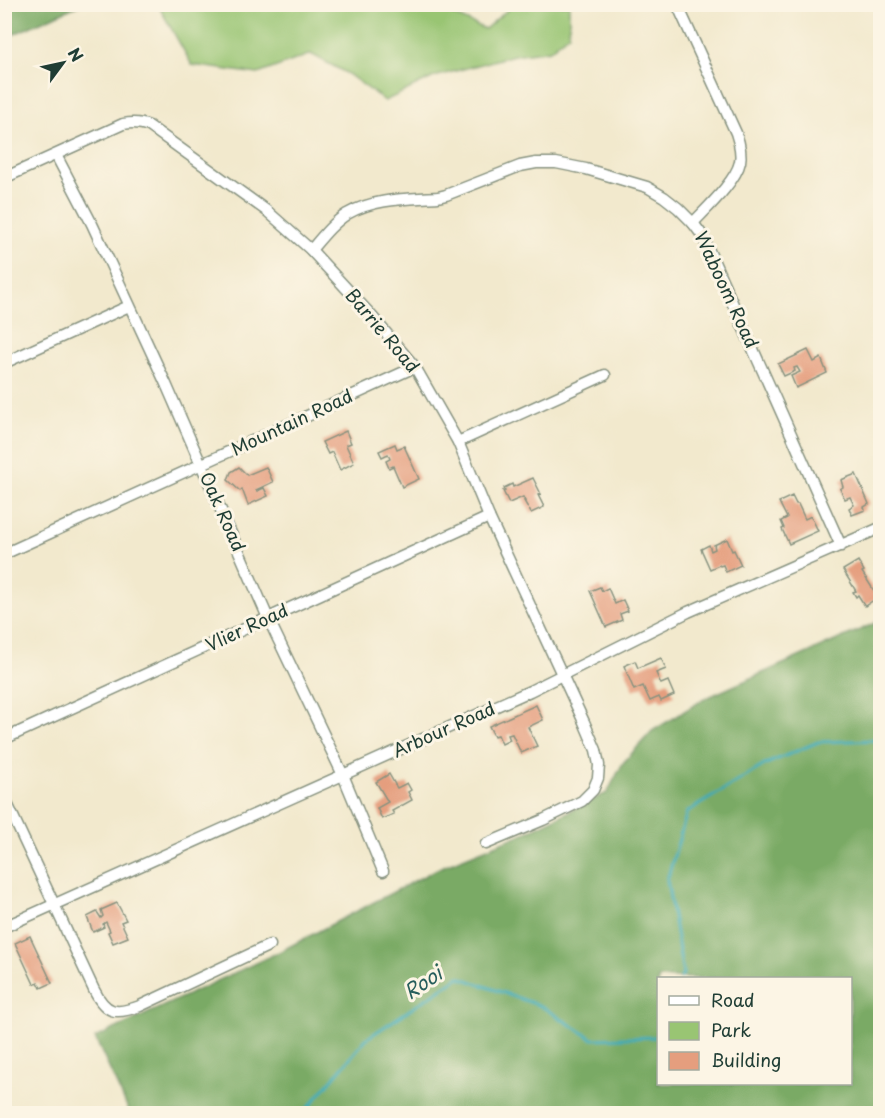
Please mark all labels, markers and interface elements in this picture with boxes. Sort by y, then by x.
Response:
north arrow [33,33,93,93]
text: N [63,42,90,66]
street label: Waboom Road [688,226,766,352]
street label: Barrie Road [340,282,427,378]
street label: Mountain Road [226,382,357,462]
street label: Oak Road [194,467,253,556]
street label: Vlier Road [201,596,292,658]
street label: Arbour Road [388,694,499,763]
water label: Rooi [397,956,451,1006]
legend [657,977,852,1085]
text: Road [711,986,755,1013]
text: Park [711,1016,751,1043]
text: Building [711,1046,781,1073]

